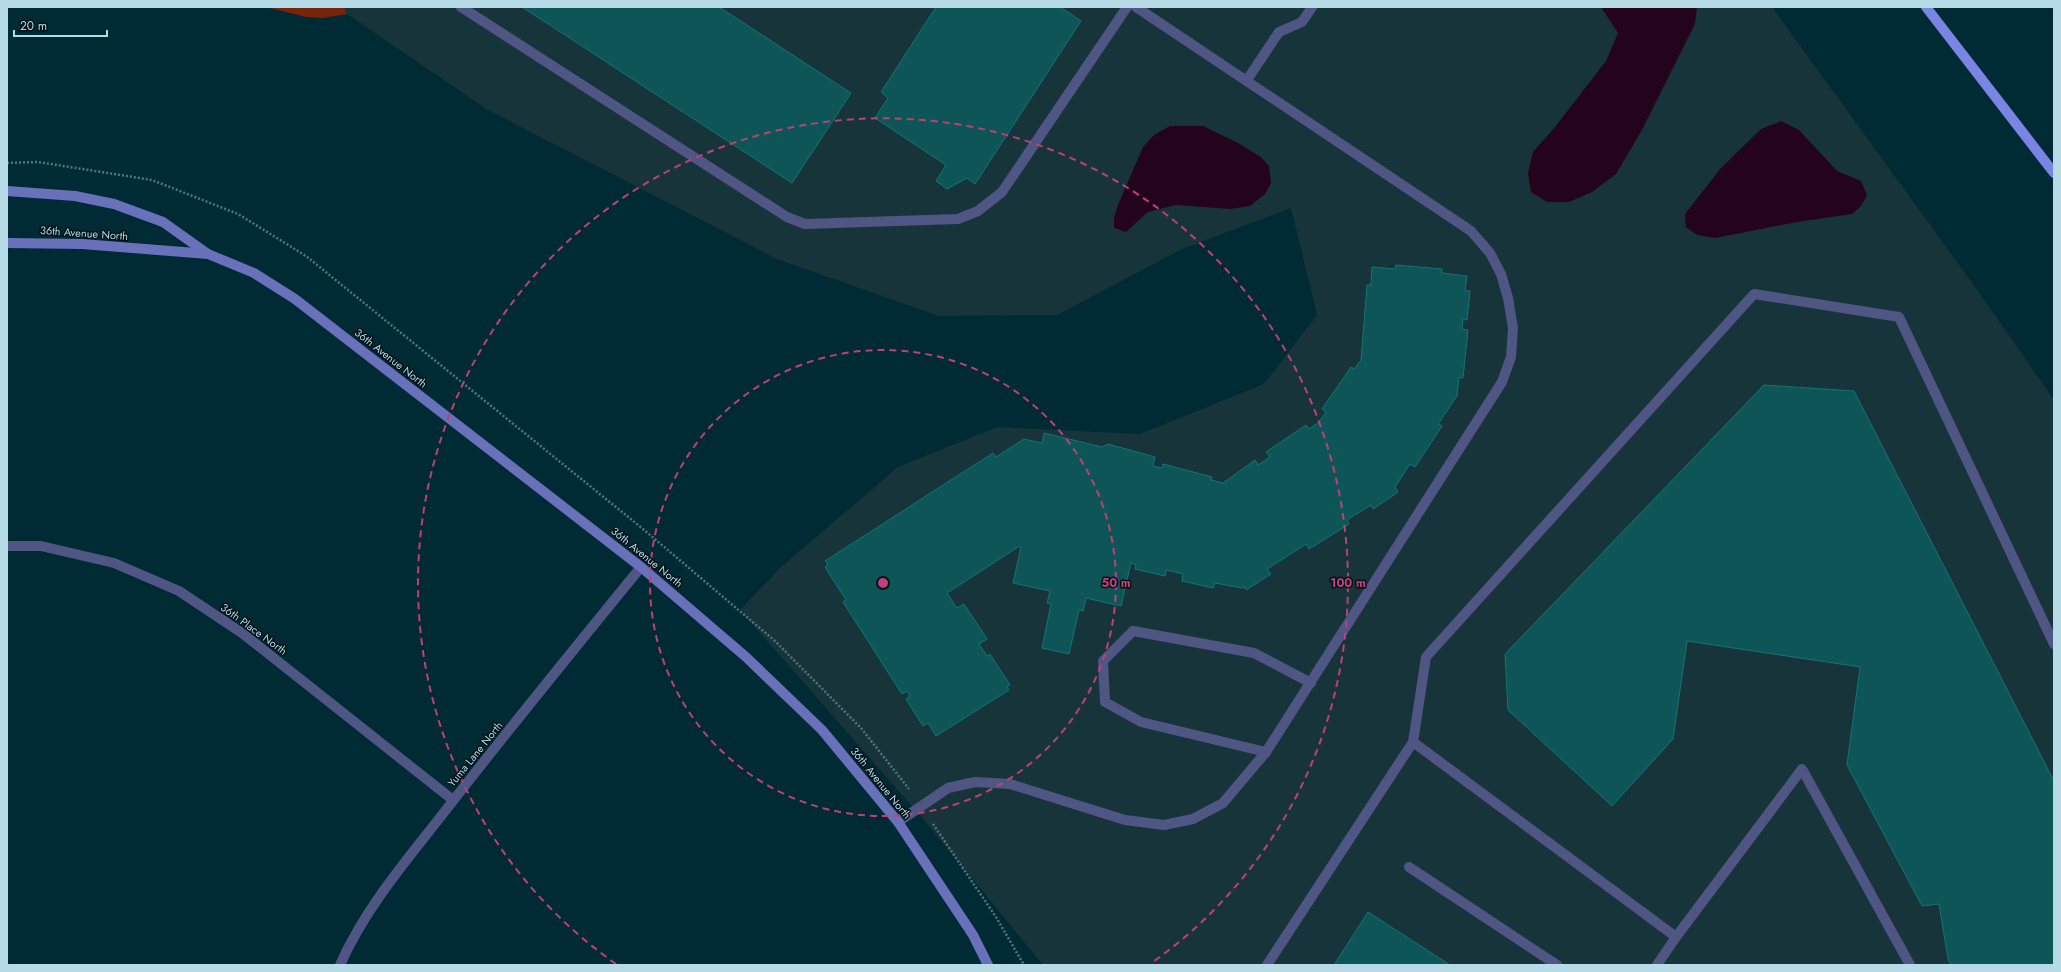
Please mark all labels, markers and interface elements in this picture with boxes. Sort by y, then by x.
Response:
scale bar [14,12,107,38]
text: 20 m [20,17,47,35]
street label: 36th Avenue North [39,222,129,244]
street label: 36th Avenue North [351,325,431,391]
street label: 36th Avenue North [608,523,686,591]
text: 50 m [1101,574,1131,592]
text: 100 m [1330,574,1366,592]
centre of rings [876,576,890,590]
street label: 36th Place North [217,599,291,659]
street label: Yuma Lane North [444,718,506,790]
street label: 36th Avenue North [847,744,915,822]

